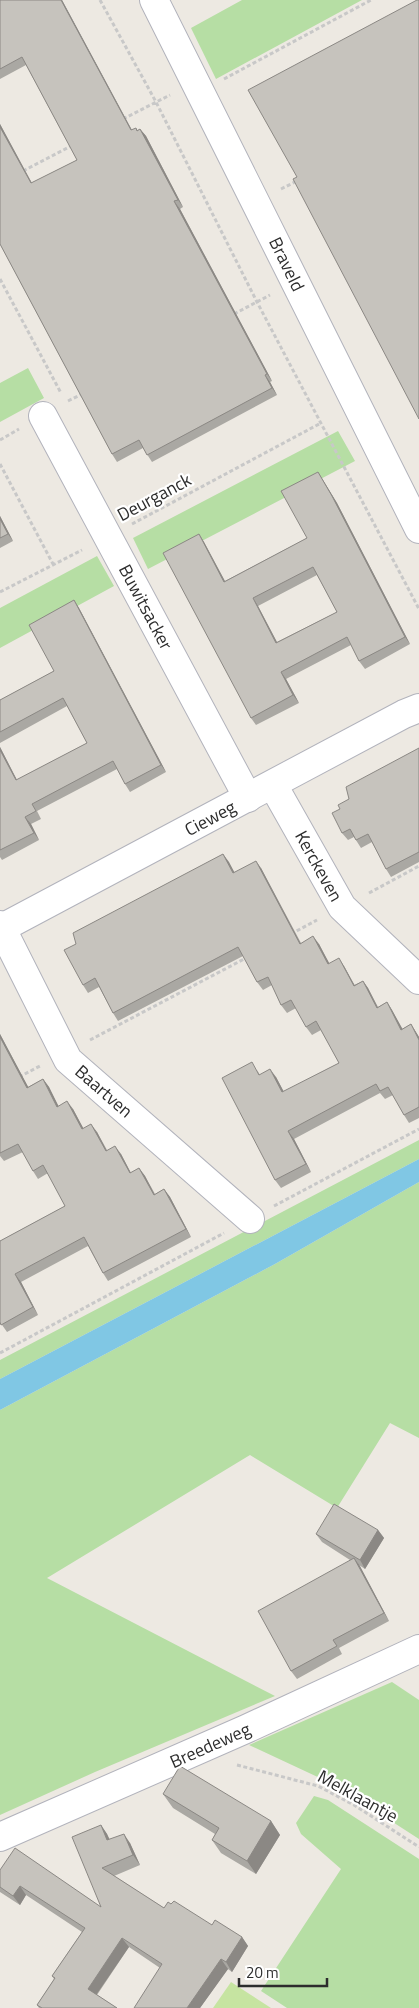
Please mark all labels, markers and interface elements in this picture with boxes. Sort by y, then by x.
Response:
street label: Braveld [262,232,312,296]
street label: Deurganck [112,466,196,528]
street label: Buwitsacker [112,559,180,655]
street label: Cieweg [180,793,240,843]
street label: Kerckeven [288,826,350,906]
street label: Baartven [69,1058,139,1124]
street label: Breedeweg [165,1715,255,1775]
street label: Melklaantje [313,1763,403,1829]
scale bar [239,1956,326,1988]
text: 20 m [246,1961,279,1984]

